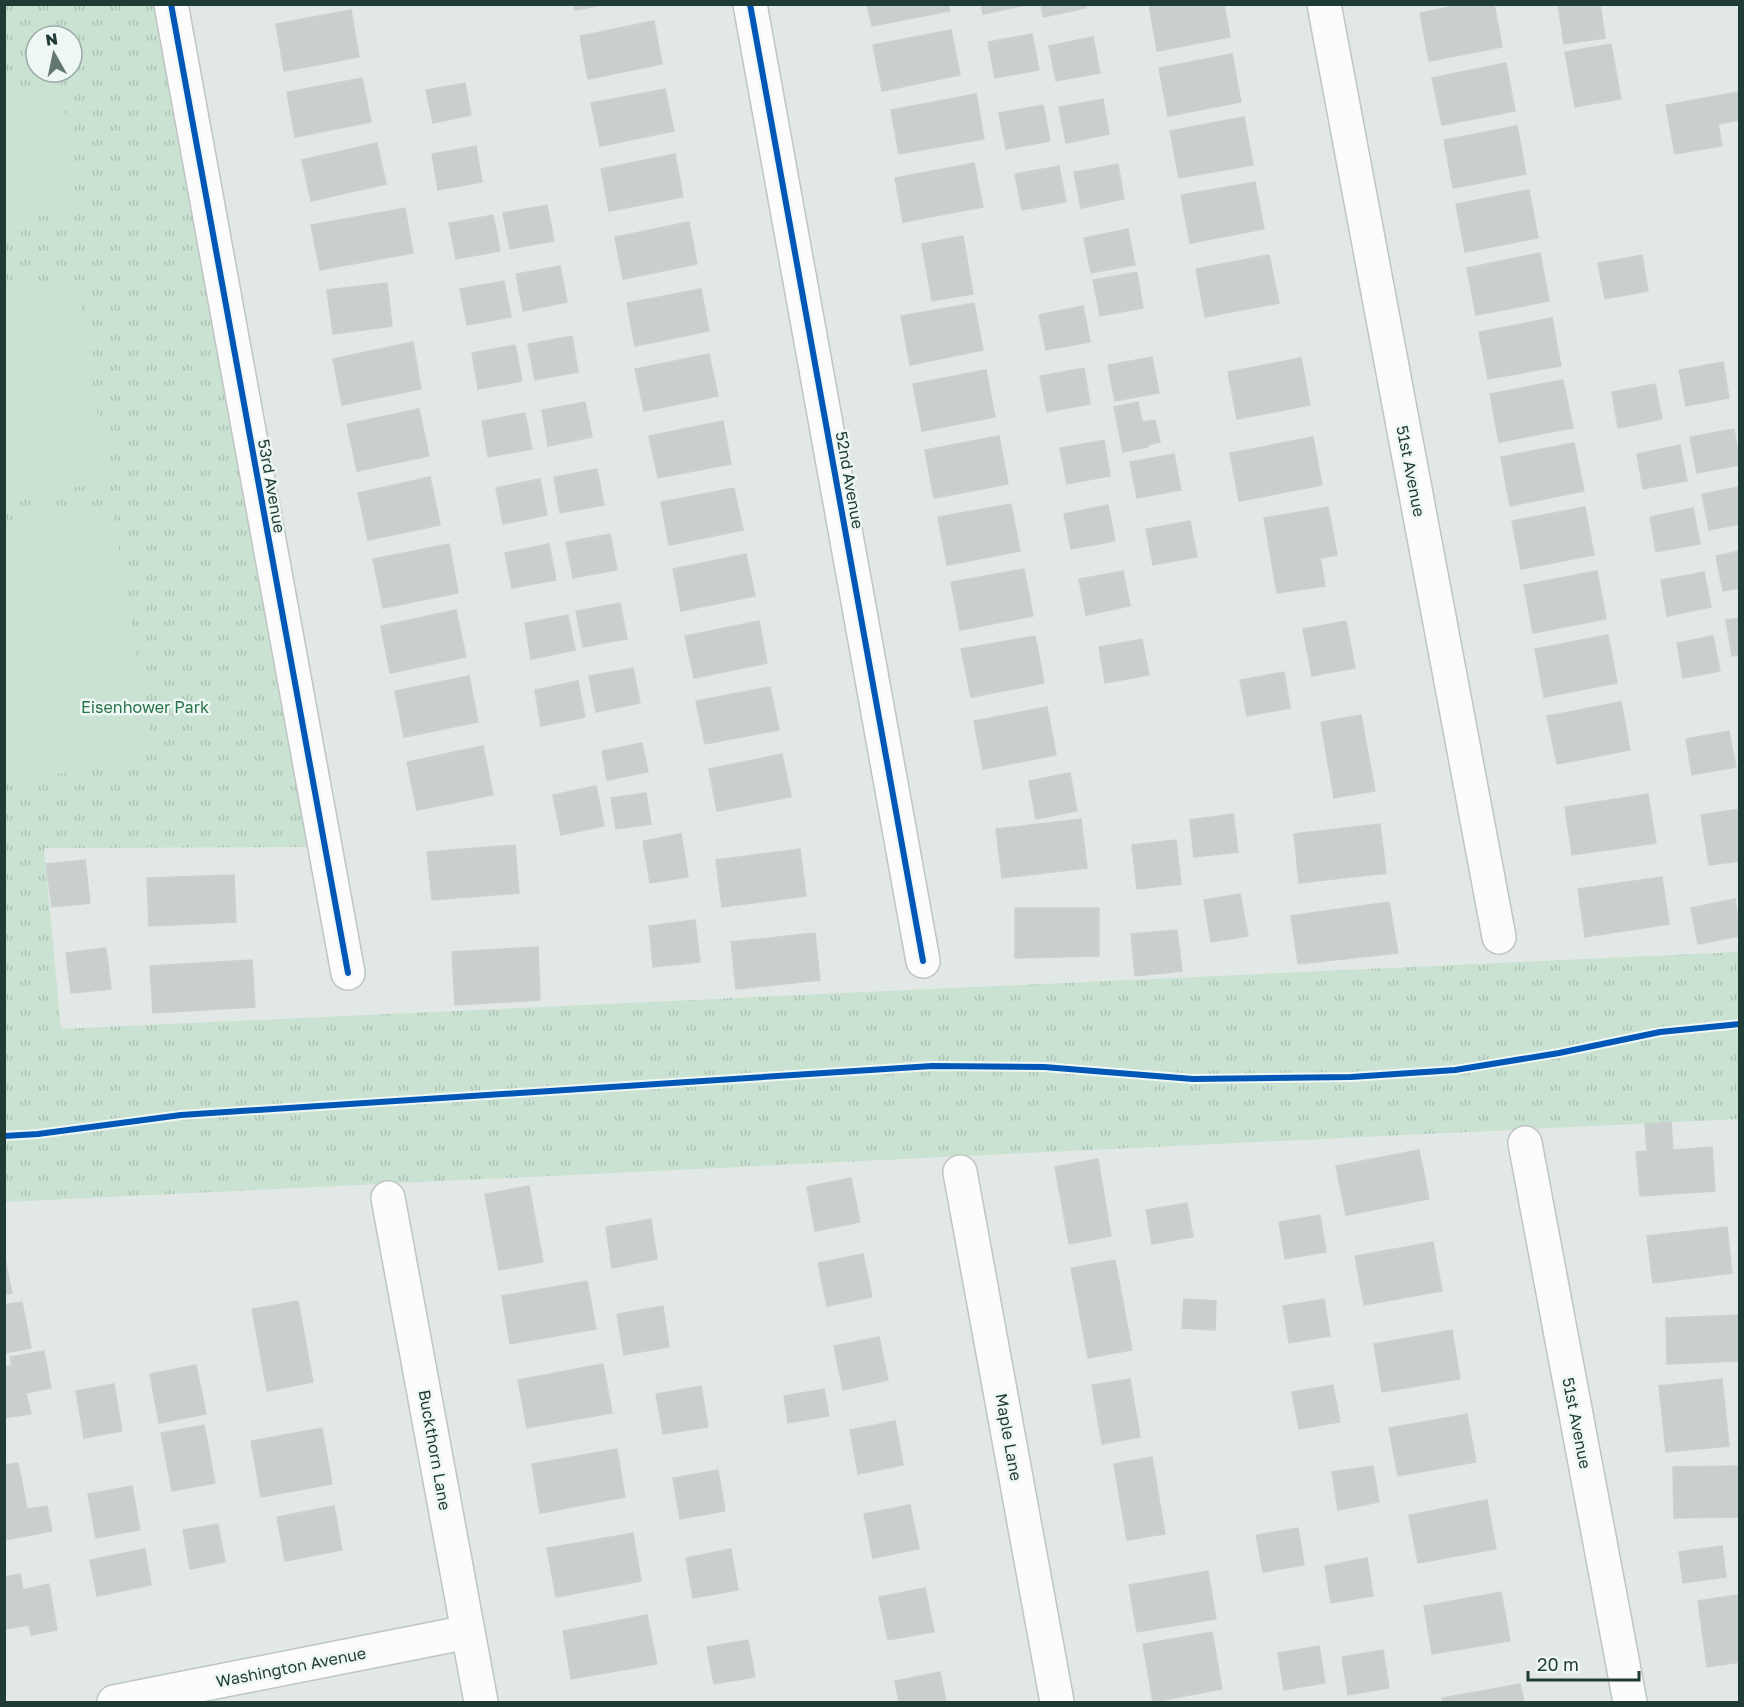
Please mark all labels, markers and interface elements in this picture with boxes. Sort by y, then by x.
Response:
north arrow [24,24,84,84]
text: N [44,28,59,50]
street label: 51st Avenue [1392,424,1430,518]
street label: 52nd Avenue [832,430,868,530]
street label: 53rd Avenue [254,437,290,535]
park label: Eisenhower Park [81,697,209,717]
street label: 51st Avenue [1558,1376,1596,1470]
street label: Buckthorn Lane [415,1388,455,1512]
street label: Maple Lane [991,1392,1027,1482]
street label: Washington Avenue [214,1643,368,1691]
scale bar [1528,1644,1639,1682]
text: 20 m [1537,1653,1579,1675]

